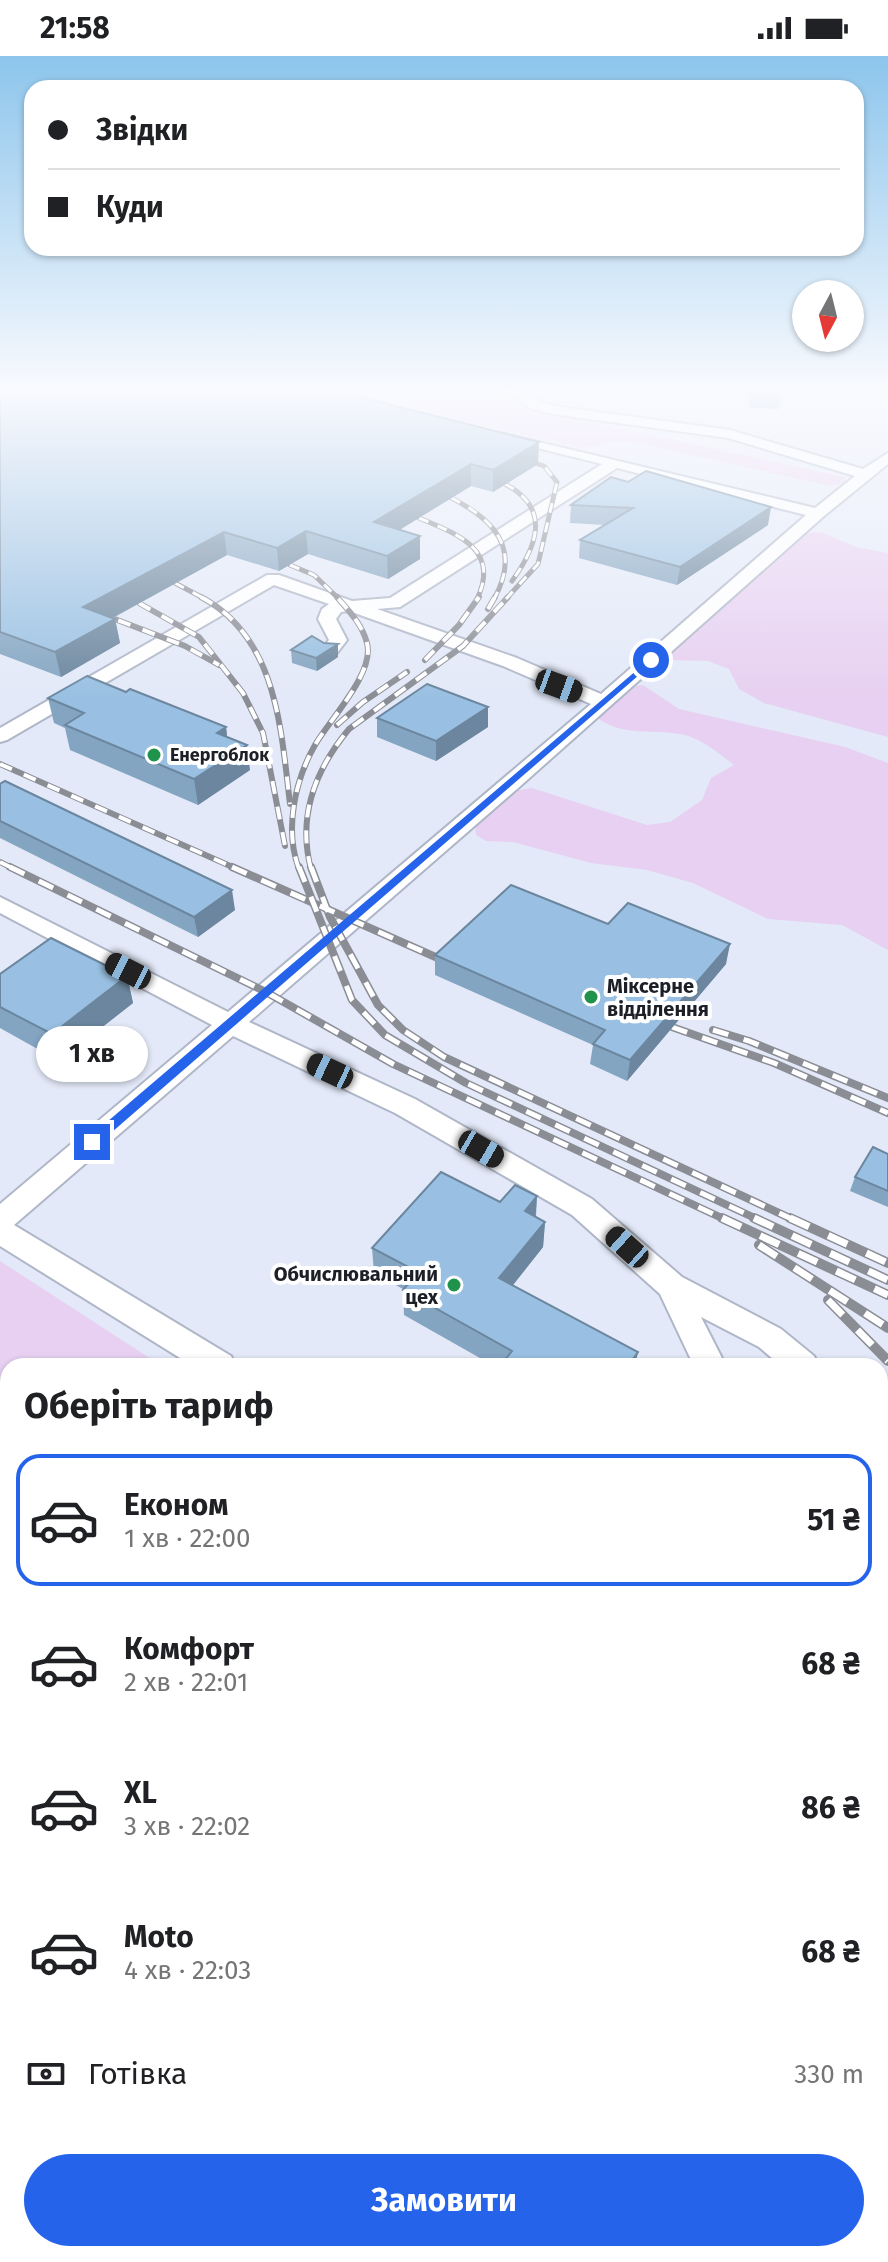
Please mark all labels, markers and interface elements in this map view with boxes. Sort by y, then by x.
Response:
text: 21:58 [40,10,110,46]
text: Звідки [96,112,188,148]
text: Куди [96,189,164,225]
north arrow [792,280,864,352]
map controls [792,280,864,352]
route start [633,642,669,678]
car [532,667,586,705]
place label: Енергоблок [170,744,269,766]
marker: Енергоблок [145,746,163,764]
car [101,949,155,993]
place label: Міксерне відділення [607,974,709,1021]
marker: Міксерне відділення [582,988,600,1006]
callout: 1 хв [36,1026,148,1082]
text: 1 хв [69,1038,115,1069]
car [303,1050,357,1092]
route end [74,1124,110,1160]
car [454,1127,508,1171]
car [601,1222,653,1272]
place label: Обчислювальний цех [274,1262,439,1309]
marker: Обчислювальний цех [445,1276,463,1294]
text: Оберіть тариф [24,1384,274,1428]
icon: car [28,1484,100,1556]
text: Економ [124,1487,228,1523]
text: 51 ₴ [807,1502,860,1538]
text: 1 хв · 22:00 [124,1523,250,1554]
icon: car [28,1628,100,1700]
text: Комфорт [124,1631,254,1667]
text: 68 ₴ [801,1646,860,1682]
text: 2 хв · 22:01 [124,1667,248,1698]
icon: car [28,1772,100,1844]
text: XL [124,1775,157,1811]
text: 86 ₴ [801,1790,860,1826]
text: 3 хв · 22:02 [124,1811,250,1842]
icon: car [28,1916,100,1988]
text: Moto [124,1919,194,1955]
text: 68 ₴ [801,1934,860,1970]
text: 4 хв · 22:03 [124,1955,251,1986]
icon: cash [24,2052,68,2096]
text: Готівка [88,2056,187,2092]
text: 330 m [794,2059,864,2090]
button: Замовити [24,2154,864,2246]

